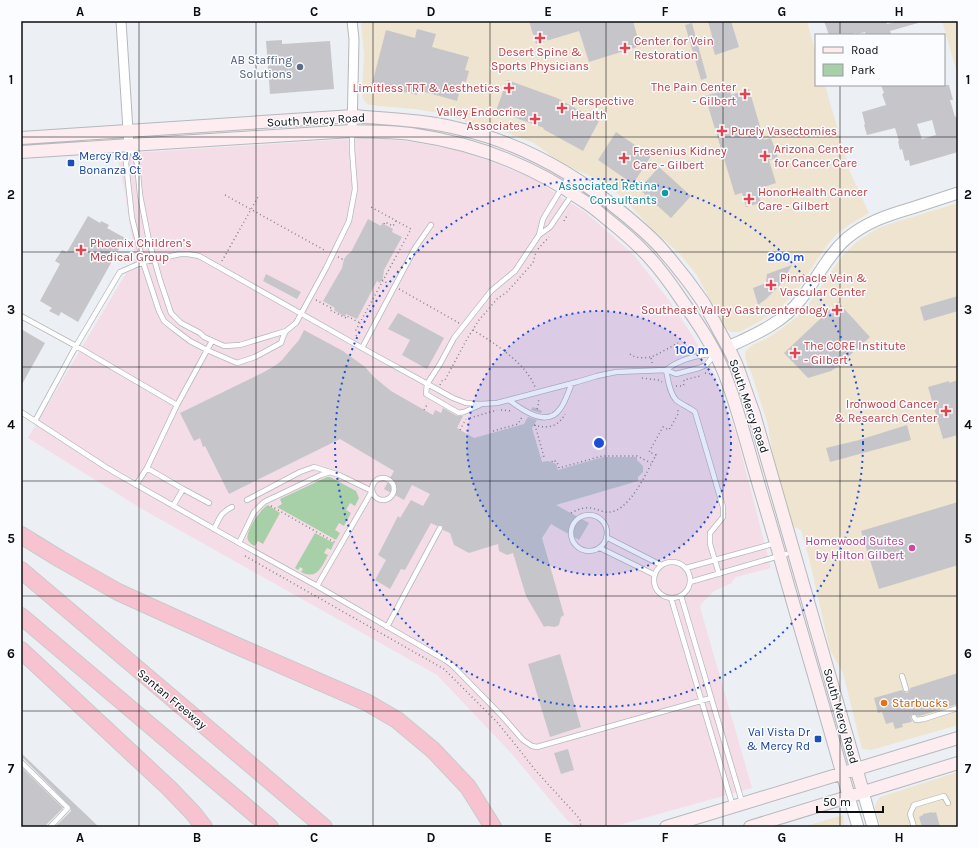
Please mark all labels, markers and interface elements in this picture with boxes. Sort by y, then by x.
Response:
text: A [76,4,84,19]
text: B [193,4,201,19]
text: C [310,4,318,19]
text: D [427,4,436,19]
text: E [544,4,552,19]
text: F [661,4,669,19]
text: G [778,4,786,19]
text: H [894,4,904,19]
marker: Desert Spine & Sports Physicians [534,32,546,44]
place label: Center for Vein Restoration [634,34,714,62]
legend [815,34,945,86]
marker: Center for Vein Restoration [619,42,631,54]
text: Road [851,43,879,57]
place label: Desert Spine & Sports Physicians [491,45,589,73]
place label: AB Staffing Solutions [231,53,292,81]
marker: AB Staffing Solutions [295,62,305,72]
text: Park [851,63,876,77]
text: 1 [9,72,13,87]
text: 1 [966,72,970,87]
place label: The Pain Center - Gilbert [651,80,737,108]
place label: Limitless TRT & Aesthetics [353,81,500,95]
marker: Limitless TRT & Aesthetics [503,82,515,94]
marker: The Pain Center - Gilbert [739,88,751,100]
place label: Perspective Health [571,94,634,122]
marker: Perspective Health [556,102,568,114]
place label: Valley Endocrine Associates [437,105,526,133]
street label: South Mercy Road [266,110,366,130]
marker: Valley Endocrine Associates [529,113,541,125]
place label: Purely Vasectomies [731,124,837,138]
marker: Purely Vasectomies [716,125,728,137]
place label: Arizona Center for Cancer Care [774,142,857,170]
place label: Fresenius Kidney Care - Gilbert [633,144,727,172]
place label: Mercy Rd & Bonanza Ct [79,149,143,177]
marker: Arizona Center for Cancer Care [759,150,771,162]
marker: Fresenius Kidney Care - Gilbert [618,152,630,164]
marker: Mercy Rd & Bonanza Ct [66,158,76,168]
place label: Associated Retina Consultants [558,179,657,207]
place label: HonorHealth Cancer Care - Gilbert [758,185,868,213]
text: 2 [7,187,15,202]
text: 2 [964,187,972,202]
marker: Associated Retina Consultants [660,188,670,198]
marker: HonorHealth Cancer Care - Gilbert [743,193,755,205]
place label: Phoenix Children’s Medical Group [90,236,192,264]
marker: Phoenix Children’s Medical Group [75,244,87,256]
text: 200 m [768,250,804,264]
place label: Pinnacle Vein & Vascular Center [780,271,867,299]
marker: Pinnacle Vein & Vascular Center [765,279,777,291]
text: 3 [7,302,15,317]
text: 3 [964,302,972,317]
place label: Southeast Valley Gastroenterology [641,303,828,317]
marker: Southeast Valley Gastroenterology [831,304,843,316]
place label: The CORE Institute - Gilbert [804,339,906,367]
text: 100 m [675,343,709,357]
marker: The CORE Institute - Gilbert [789,347,801,359]
street label: South Mercy Road [726,357,772,455]
place label: Ironwood Cancer & Research Center [834,397,938,425]
marker: Ironwood Cancer & Research Center [940,405,952,417]
text: 4 [7,417,15,432]
text: 4 [964,417,972,432]
centre of rings [592,436,606,450]
text: 5 [7,531,15,546]
text: 5 [964,531,972,546]
place label: Homewood Suites by Hilton Gilbert [805,534,904,562]
marker: Homewood Suites by Hilton Gilbert [907,543,917,553]
text: 6 [7,646,15,661]
text: 6 [964,646,972,661]
street label: Santan Freeway [135,666,210,732]
street label: South Mercy Road [821,667,861,765]
place label: Starbucks [892,696,948,710]
marker: Starbucks [879,698,889,708]
place label: Val Vista Dr & Mercy Rd [746,725,811,753]
marker: Val Vista Dr & Mercy Rd [813,734,823,744]
text: 7 [8,761,15,776]
text: 7 [965,761,972,776]
scale bar [817,788,883,814]
text: 50 m [823,795,851,809]
text: A [76,830,84,845]
text: B [193,830,201,845]
text: C [310,830,318,845]
text: D [427,830,436,845]
text: E [544,830,552,845]
text: F [661,830,669,845]
text: G [778,830,786,845]
text: H [894,830,904,845]

